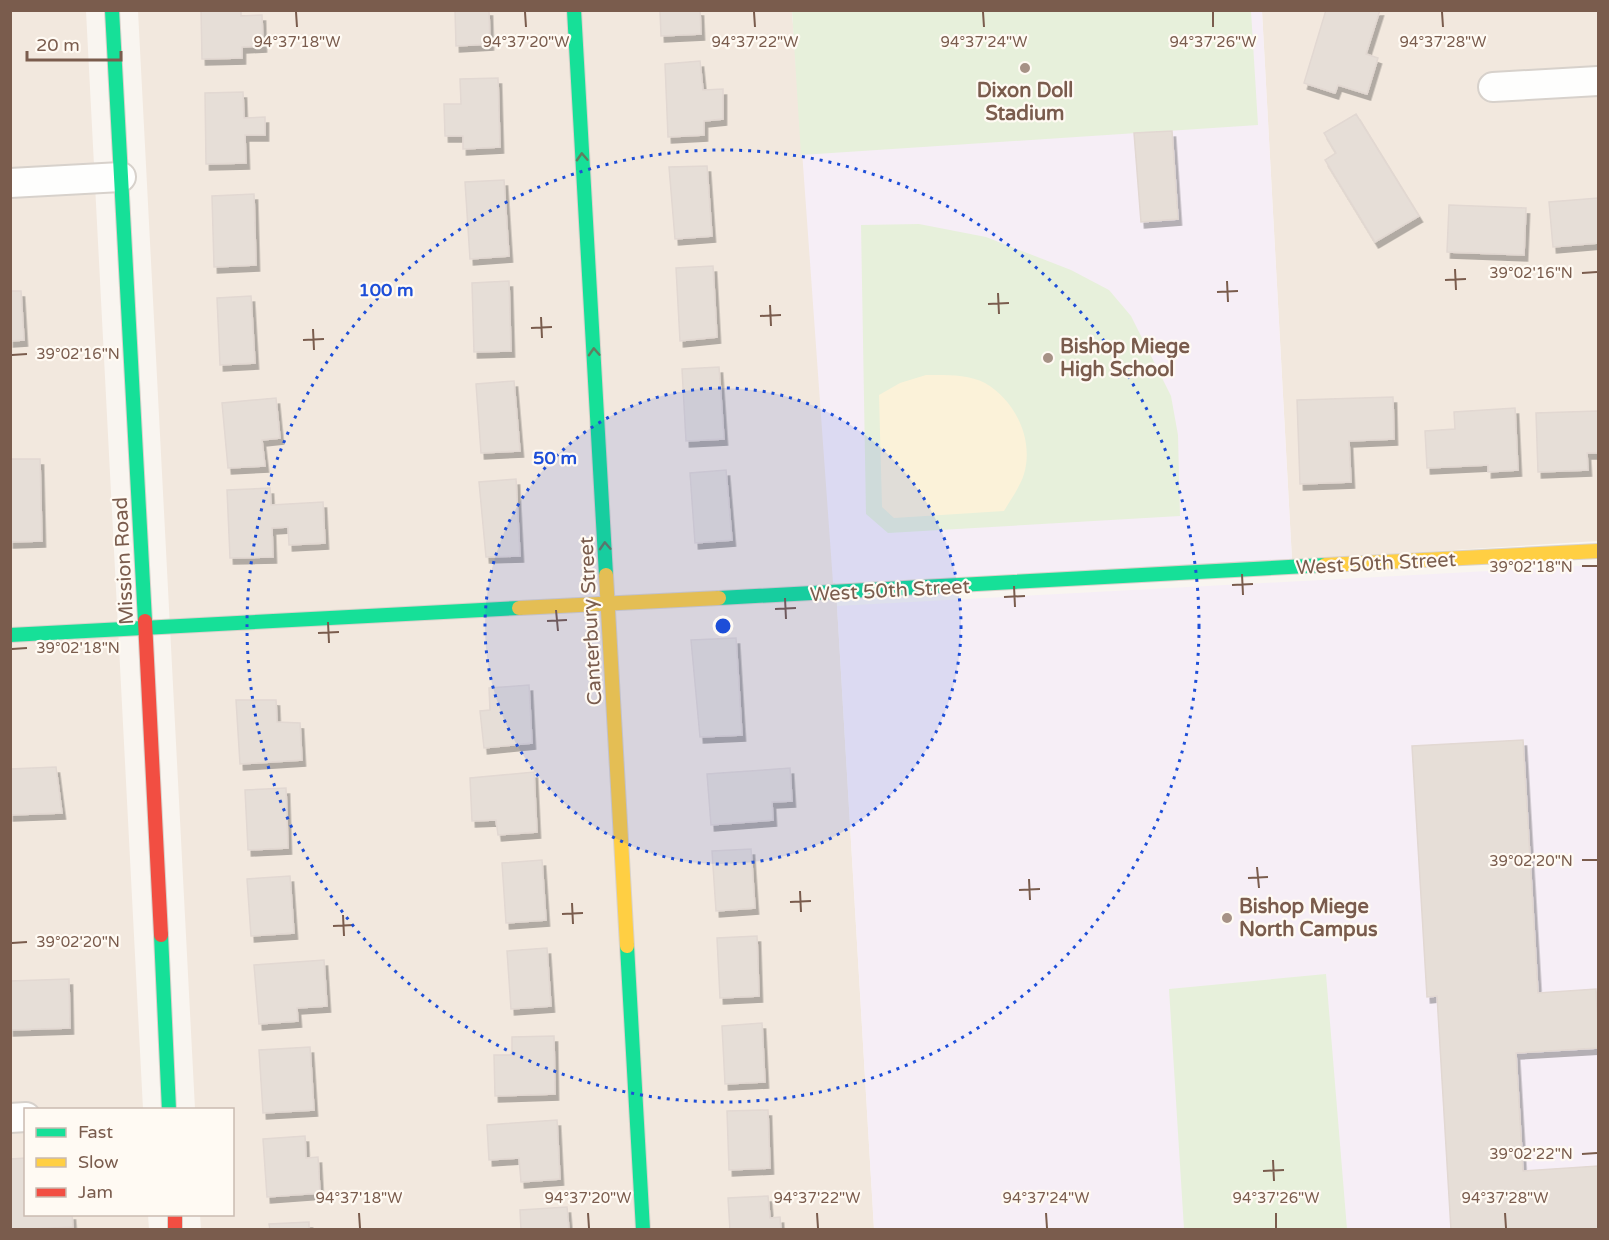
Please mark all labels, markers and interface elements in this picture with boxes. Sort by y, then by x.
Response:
scale bar [27,24,122,62]
text: 94°37'18"W [254,33,340,51]
text: 94°37'20"W [483,33,569,51]
text: 94°37'22"W [712,33,798,51]
text: 94°37'24"W [941,33,1027,51]
text: 94°37'26"W [1170,33,1256,51]
text: 94°37'28"W [1400,33,1486,51]
text: 20 m [36,34,80,56]
marker: Dixon Doll Stadium [1018,61,1032,75]
place label: Dixon Doll Stadium [977,79,1073,126]
one-way arrow [576,152,589,161]
text: 39°02'16"N [1489,264,1573,282]
text: 100 m [358,279,414,301]
place label: Bishop Miege High School [1060,335,1190,382]
text: 39°02'16"N [36,345,120,363]
one-way arrow [587,347,600,356]
marker: Bishop Miege High School [1041,351,1055,365]
text: 50 m [533,447,577,469]
street label: Mission Road [109,496,139,626]
street label: Canterbury Street [575,536,607,706]
one-way arrow [599,542,612,551]
street label: West 50th Street [1295,548,1457,580]
text: 39°02'18"N [1489,558,1573,576]
street label: West 50th Street [809,575,971,607]
centre of rings [713,616,733,636]
text: 39°02'18"N [36,639,120,657]
text: 39°02'20"N [1489,852,1573,870]
place label: Bishop Miege North Campus [1239,895,1378,942]
marker: Bishop Miege North Campus [1220,911,1234,925]
text: 39°02'20"N [36,933,120,951]
legend [24,1108,234,1216]
text: Fast [78,1121,113,1143]
text: 39°02'22"N [1489,1145,1573,1163]
text: Slow [78,1151,119,1173]
text: Jam [78,1181,113,1203]
text: 94°37'18"W [316,1189,402,1207]
text: 94°37'20"W [545,1189,631,1207]
text: 94°37'22"W [774,1189,860,1207]
text: 94°37'24"W [1003,1189,1089,1207]
text: 94°37'26"W [1233,1189,1319,1207]
text: 94°37'28"W [1462,1189,1548,1207]

